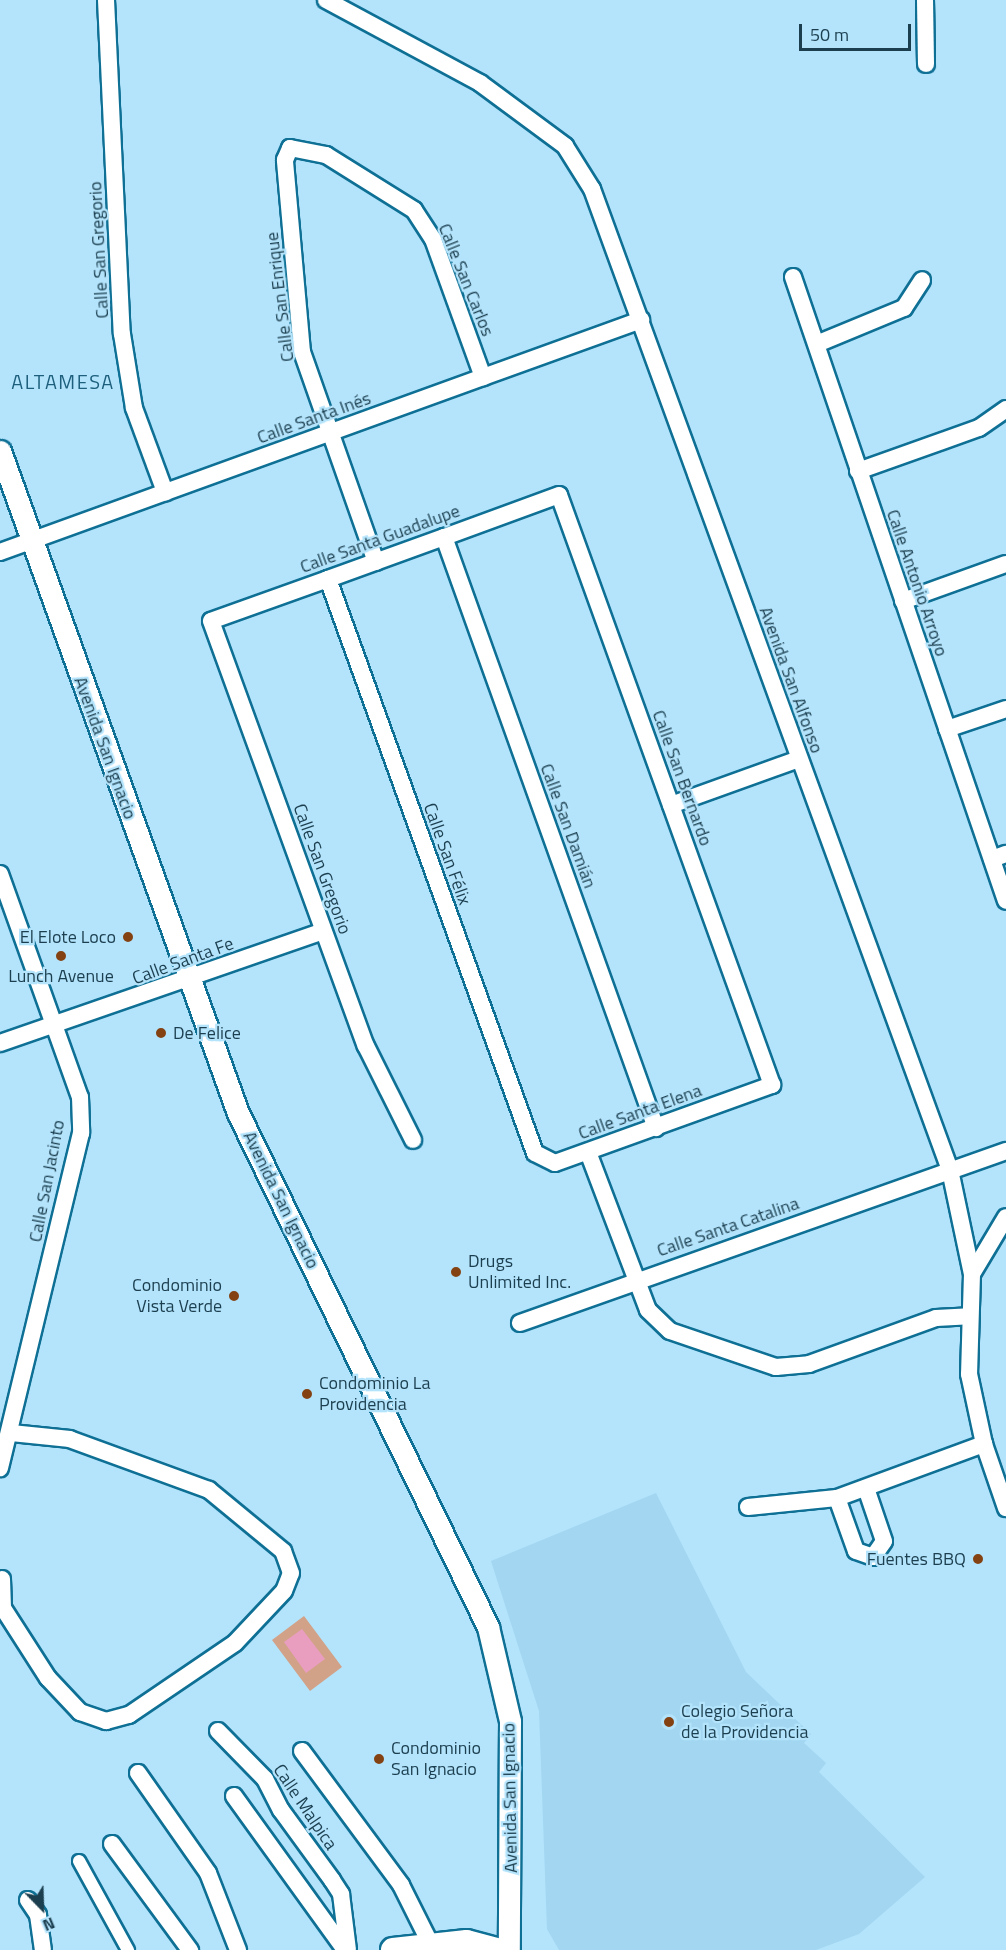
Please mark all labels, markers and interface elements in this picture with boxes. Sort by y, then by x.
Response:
scale bar [802,12,914,50]
text: 50 m [810,21,849,48]
street label: Calle San Gregorio [85,181,113,319]
street label: Calle San Carlos [434,220,498,340]
street label: Calle San Enrique [261,231,299,363]
district label: ALTAMESA [11,369,115,393]
street label: Calle Santa Inés [254,387,374,449]
street label: Calle Santa Guadalupe [297,500,463,578]
street label: Calle Antonio Arroyo [882,507,952,659]
street label: Avenida San Alfonso [754,604,828,756]
street label: Avenida San Ignacio [69,674,141,822]
street label: Calle San Bernardo [647,707,717,849]
street label: Calle San Damián [535,761,601,891]
street label: Calle San Félix [419,800,475,908]
street label: Calle San Gregorio [288,801,356,937]
place label: El Elote Loco [20,926,116,948]
marker: El Elote Loco [121,930,135,944]
street label: Calle Santa Fe [129,933,237,989]
marker: Lunch Avenue [54,949,68,963]
place label: Lunch Avenue [8,965,114,987]
place label: De Felice [173,1022,241,1044]
marker: De Felice [154,1026,168,1040]
street label: Calle Santa Elena [575,1080,705,1144]
street label: Calle San Jacinto [25,1118,69,1244]
street label: Avenida San Ignacio [238,1128,324,1272]
street label: Calle Santa Catalina [654,1193,802,1261]
place label: Drugs Unlimited Inc. [468,1251,571,1294]
marker: Drugs Unlimited Inc. [449,1265,463,1279]
place label: Condominio Vista Verde [132,1275,222,1318]
marker: Condominio Vista Verde [227,1289,241,1303]
place label: Condominio La Providencia [319,1373,431,1416]
marker: Condominio La Providencia [300,1387,314,1401]
place label: Fuentes BBQ [867,1548,966,1570]
marker: Fuentes BBQ [971,1552,985,1566]
place label: Colegio Señora de la Providencia [681,1701,808,1744]
marker: Colegio Señora de la Providencia [662,1715,676,1729]
street label: Avenida San Ignacio [498,1723,522,1873]
place label: Condominio San Ignacio [391,1738,481,1780]
marker: Condominio San Ignacio [372,1752,386,1766]
street label: Calle Malpica [268,1760,342,1854]
north arrow [12,1878,72,1938]
text: N [39,1911,59,1938]

